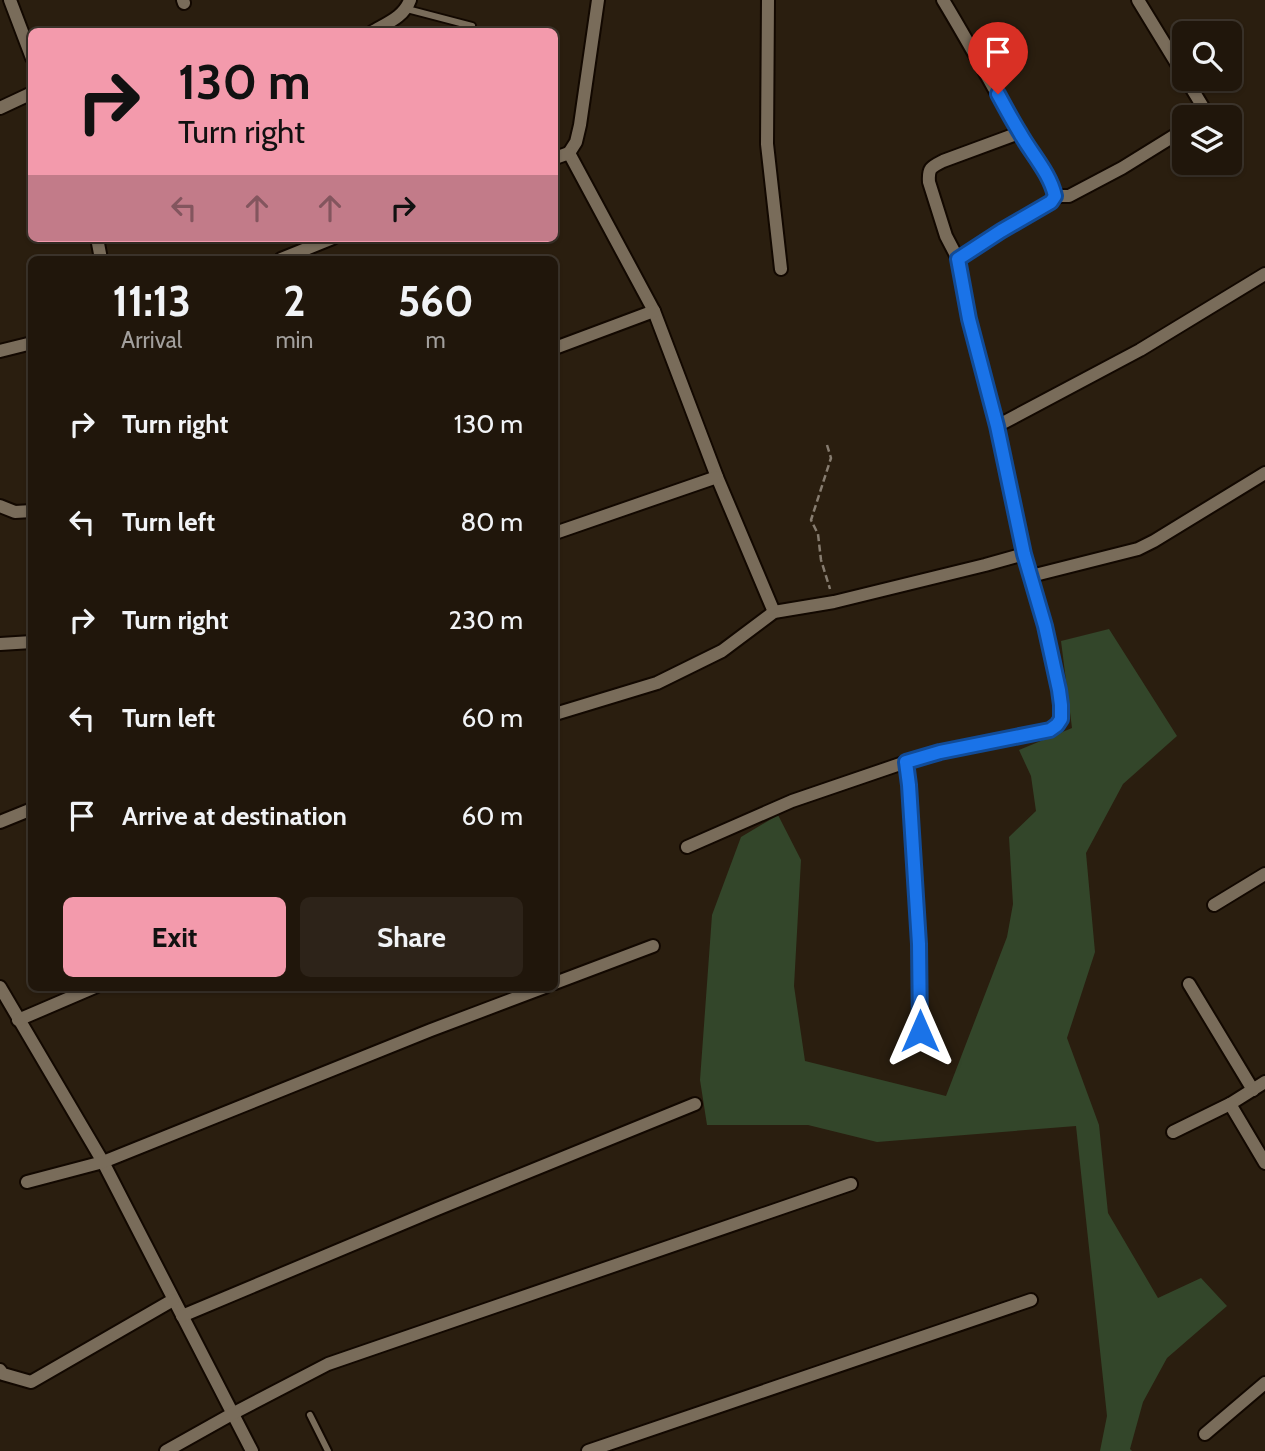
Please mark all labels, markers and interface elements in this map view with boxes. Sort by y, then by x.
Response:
map controls [1172,21,1242,175]
button: search [1172,21,1242,91]
pin [968,22,1028,94]
icon: arrive [979,33,1017,71]
text: 130 m [178,52,311,111]
icon: right [63,56,154,147]
button: layers [1172,105,1242,175]
text: Turn right [178,112,305,151]
icon: left [165,189,203,227]
icon: ahead [238,189,276,227]
icon: ahead [311,189,349,227]
icon: right [384,189,422,227]
text: 11:13 [112,275,191,327]
text: 2 [283,275,305,327]
text: 560 [398,275,474,327]
text: Arrival [121,326,182,354]
text: min [275,326,313,354]
text: m [426,326,446,354]
icon: right [63,405,101,443]
text: Turn right [122,408,228,440]
text: 130 m [454,408,523,440]
icon: left [63,503,101,541]
text: Turn left [122,506,215,538]
text: 80 m [460,506,523,538]
icon: right [63,601,101,639]
text: Turn right [122,604,228,636]
text: 230 m [449,604,523,636]
icon: left [63,699,101,737]
text: Turn left [122,702,215,734]
text: 60 m [461,702,523,734]
icon: arrive [63,797,101,835]
text: Arrive at destination [122,800,347,832]
text: 60 m [461,800,523,832]
button: Exit [63,897,286,977]
button: Share [300,897,523,977]
position arrow [883,994,957,1068]

